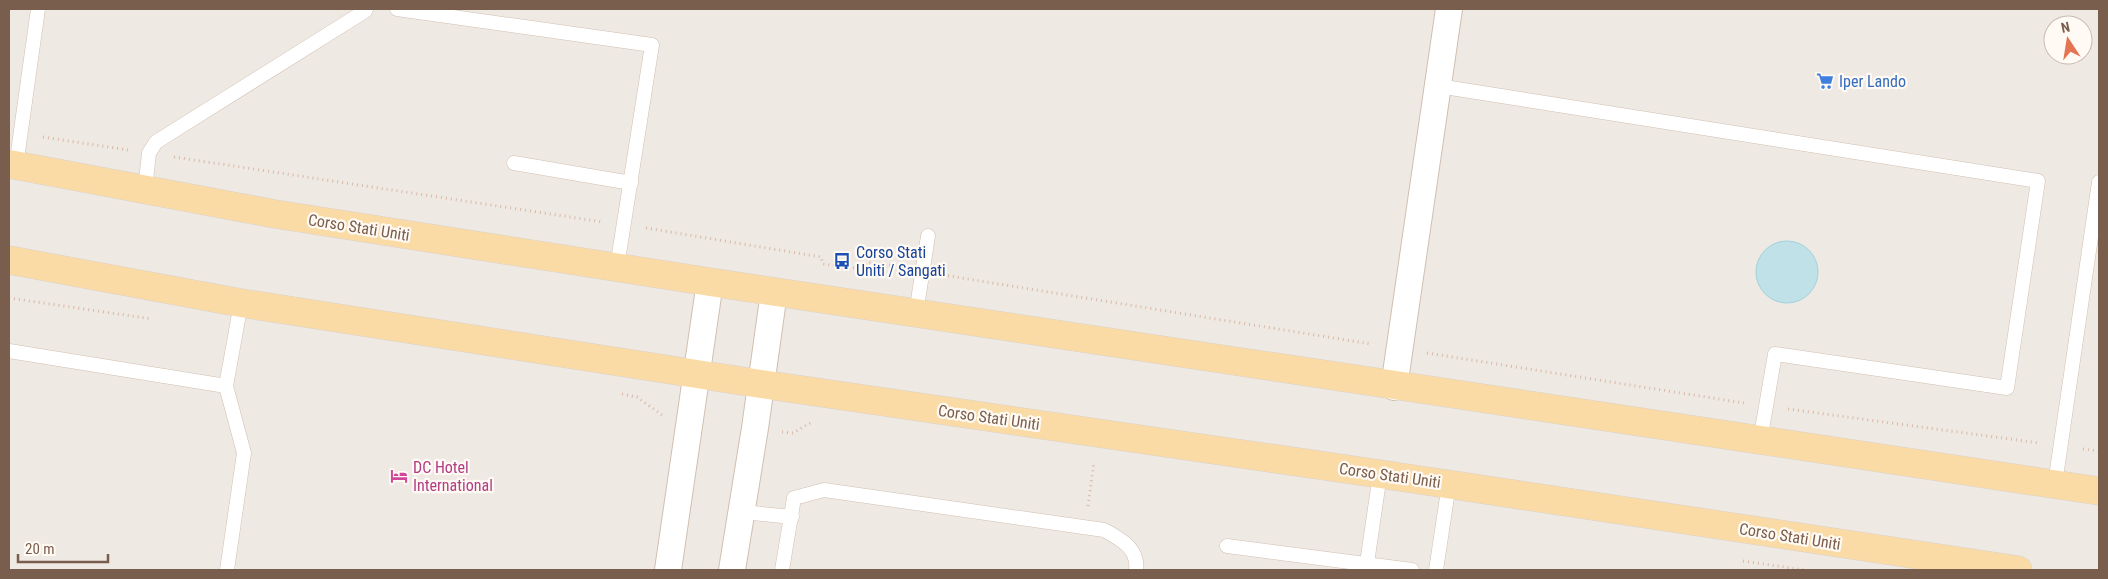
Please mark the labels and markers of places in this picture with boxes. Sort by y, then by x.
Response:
supermarket icon: Iper Lando [1815,71,1835,91]
place label: Iper Lando [1839,72,1906,91]
place label: Corso Stati Uniti / Sangati [856,243,946,280]
bus stop icon: Corso Stati Uniti / Sangati [832,251,852,271]
place label: DC Hotel International [413,458,493,495]
hotel icon: DC Hotel International [389,466,409,486]

